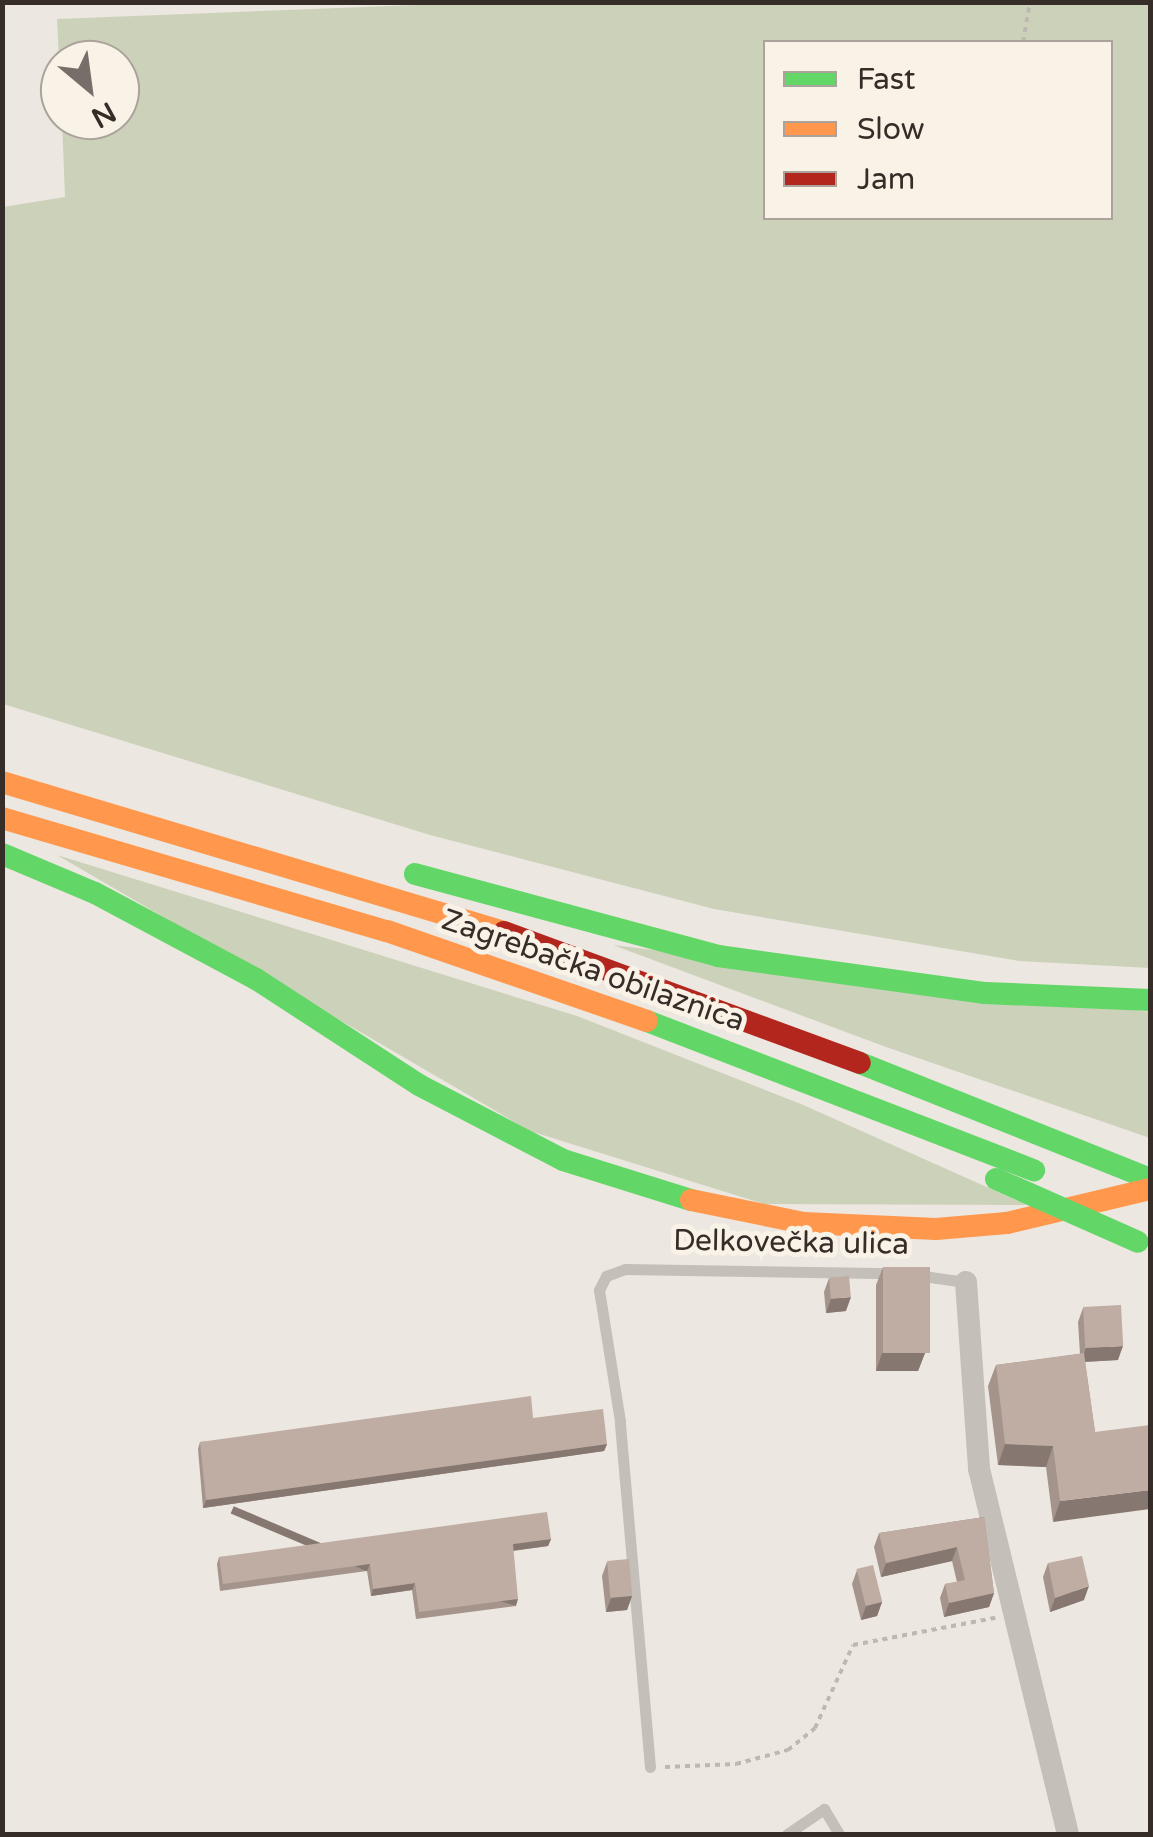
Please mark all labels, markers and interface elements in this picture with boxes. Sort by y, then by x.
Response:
north arrow [40,40,140,140]
legend [763,40,1113,220]
text: Fast [857,61,916,98]
text: N [86,94,122,135]
text: Slow [857,111,925,148]
text: Jam [857,161,915,198]
street label: Zagrebačka obilaznica [437,902,749,1040]
street label: Delkovečka ulica [673,1223,909,1263]

